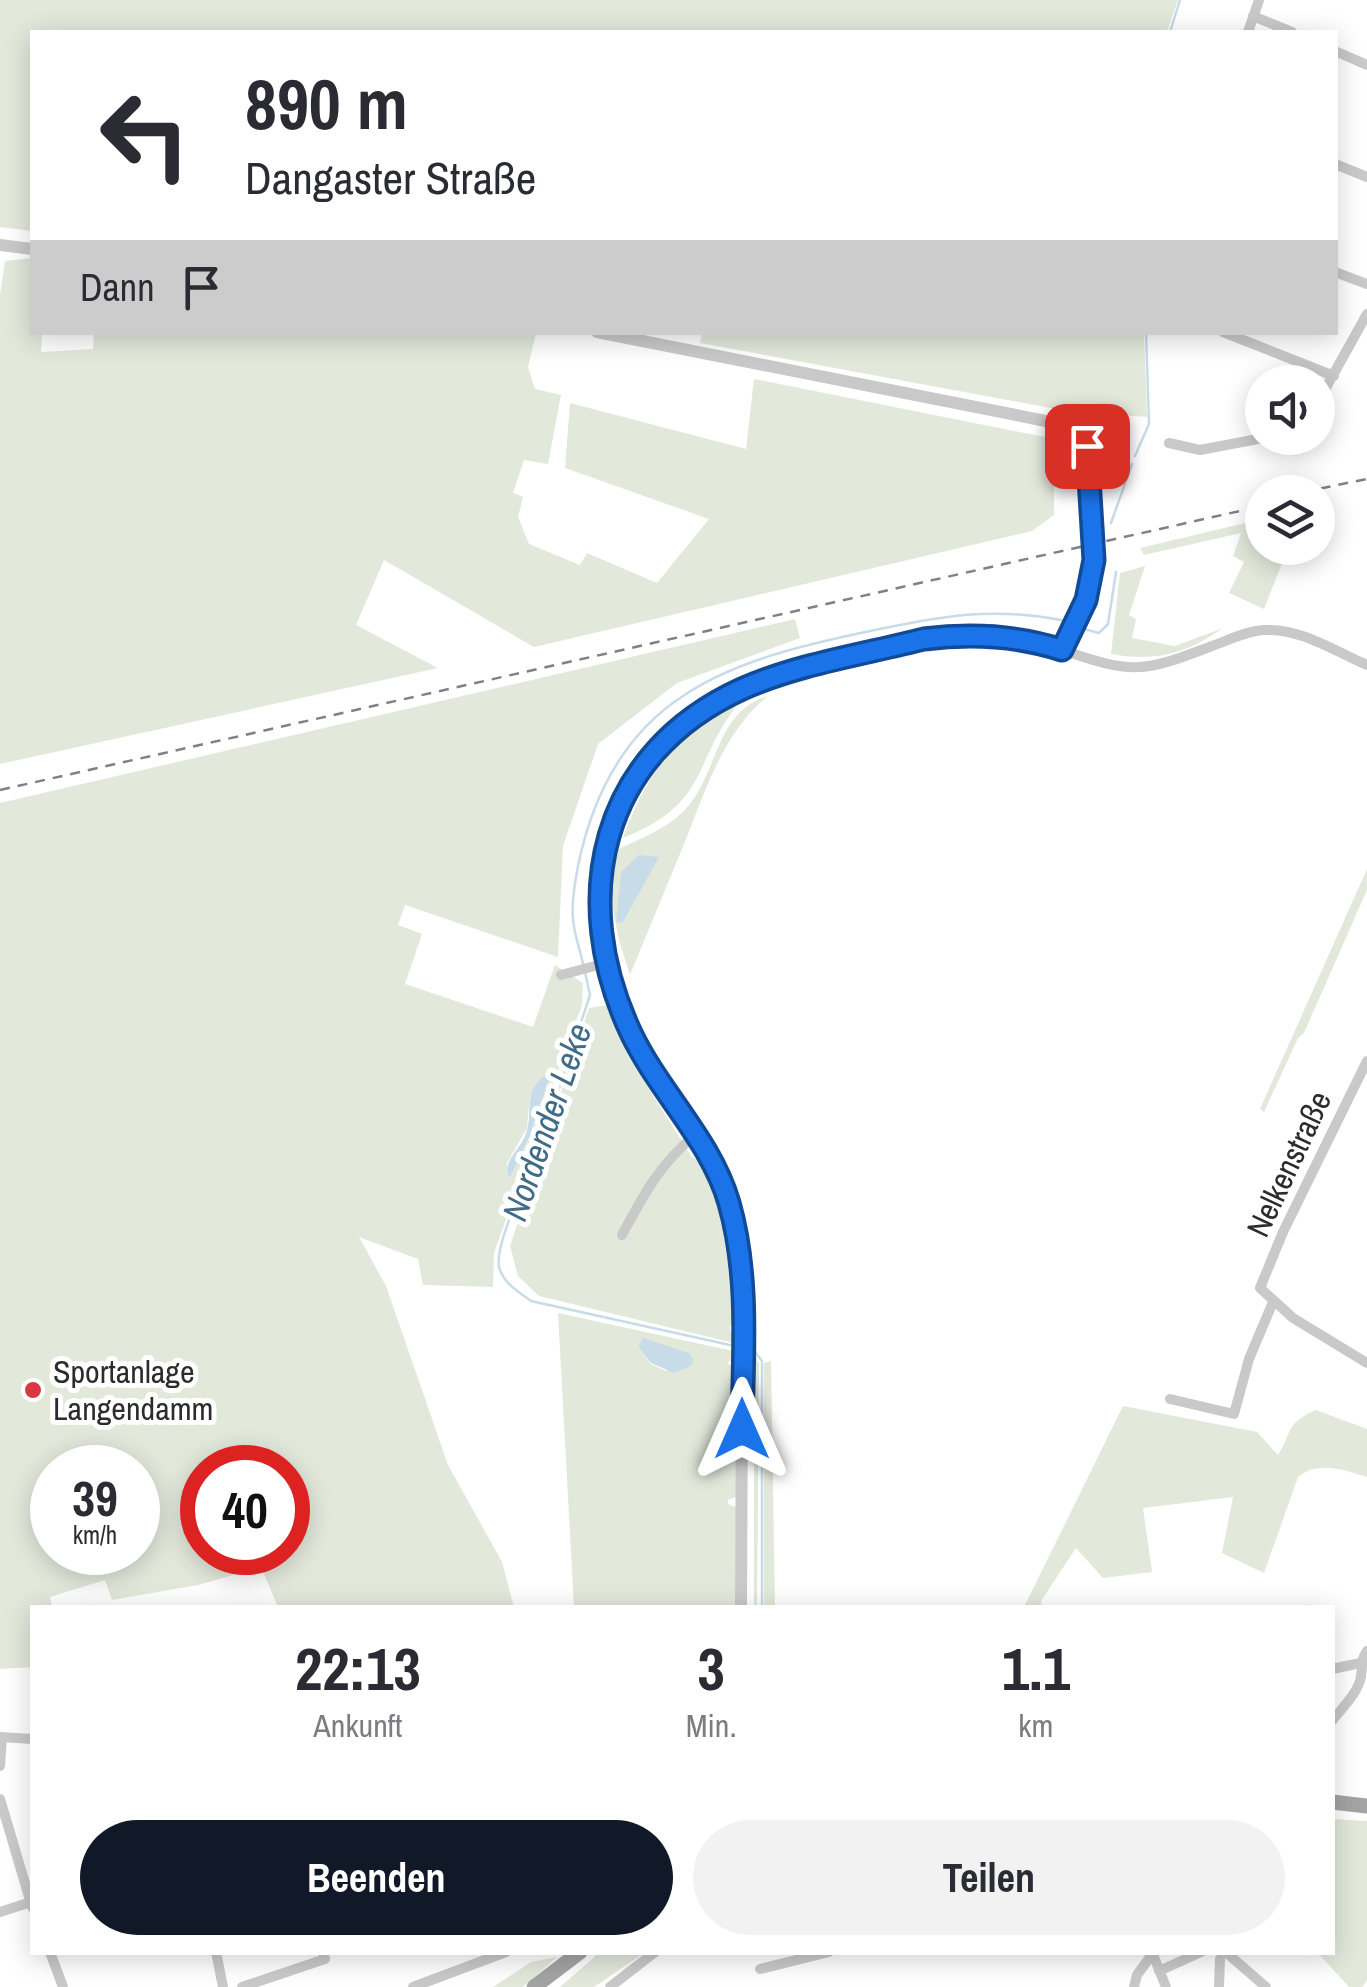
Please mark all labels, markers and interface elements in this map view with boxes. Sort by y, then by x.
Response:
text: 890 m [245,57,408,151]
icon: left [80,70,210,200]
text: Dangaster Straße [245,147,536,208]
icon: arrive [174,260,229,315]
text: Dann [80,262,154,313]
map controls [1245,365,1335,565]
button: sound [1245,365,1335,455]
pin [1045,404,1130,489]
icon: arrive [1060,419,1115,474]
button: layers [1245,475,1335,565]
water label: Nordender Leke [491,1017,602,1227]
street label: Nelkenstraße [1236,1084,1341,1244]
place label: Sportanlage Langendamm [53,1350,213,1430]
position arrow [690,1377,794,1481]
marker: Sportanlage Langendamm [22,1379,44,1401]
speed limit sign: 40 [180,1445,310,1575]
text: 39 [72,1464,118,1532]
text: km/h [73,1518,117,1552]
text: 22:13 [295,1628,421,1709]
text: 3 [698,1628,725,1709]
text: 1.1 [1002,1628,1070,1709]
text: Ankunft [313,1704,402,1747]
text: Min. [686,1704,737,1747]
text: km [1018,1704,1053,1747]
button: Beenden [80,1820,673,1935]
button: Teilen [693,1820,1285,1935]

